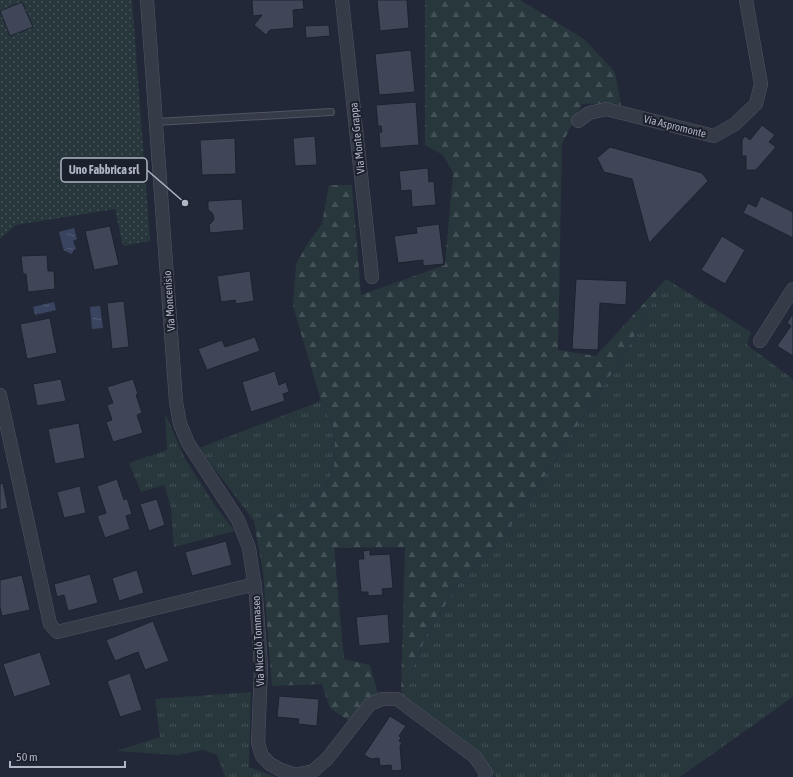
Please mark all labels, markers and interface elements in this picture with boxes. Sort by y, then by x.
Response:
street label: Via Monte Grappa [347,102,367,174]
street label: Via Aspromonte [643,112,707,140]
callout: Uno Fabbrica srl [61,158,147,182]
text: Uno Fabbrica srl [69,163,140,177]
street label: Via Moncenisio [161,270,177,332]
street label: Via Niccolò Tommaseo [250,595,266,687]
scale bar [10,743,125,769]
text: 50 m [16,750,38,764]

